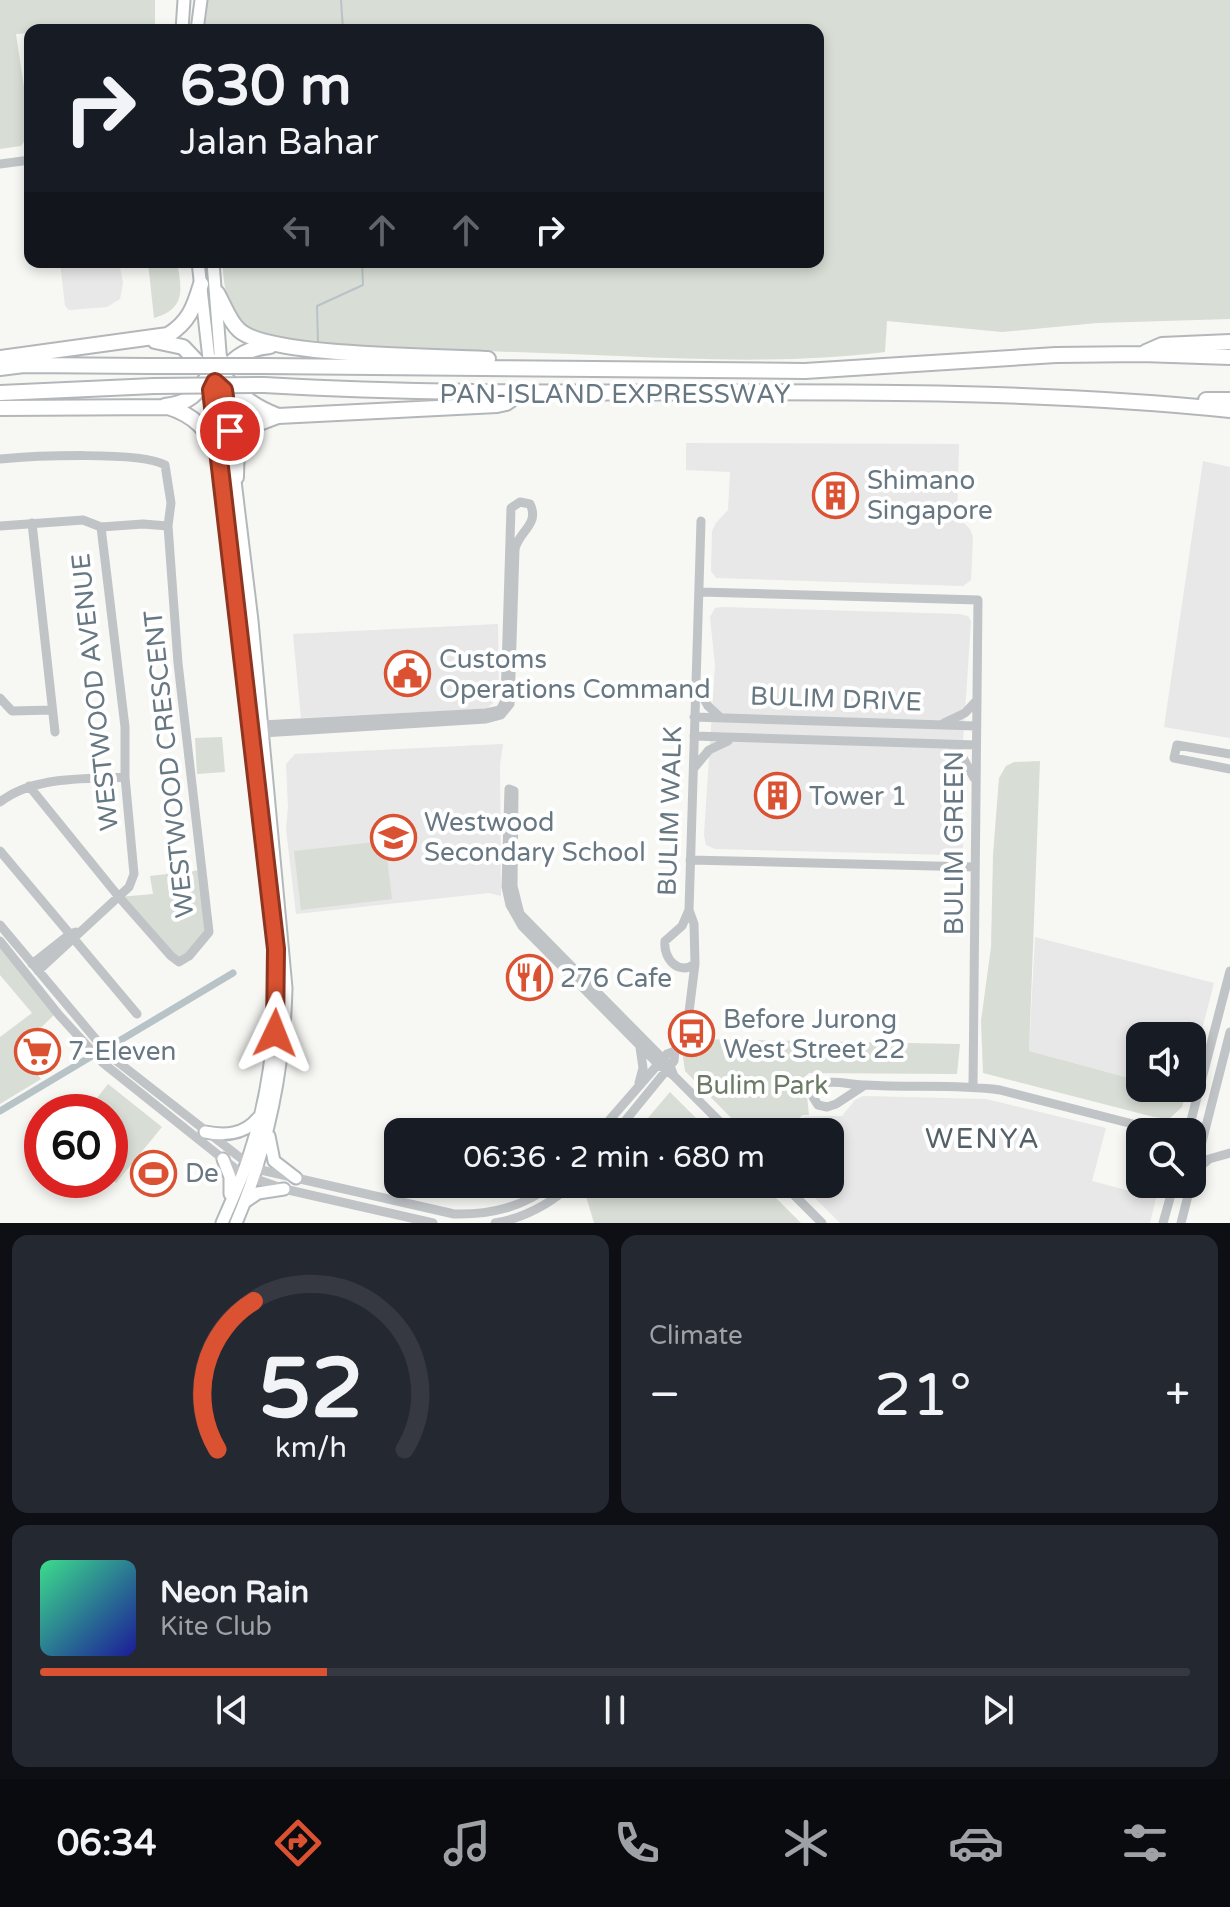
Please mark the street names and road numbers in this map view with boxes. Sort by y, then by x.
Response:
street label: PAN-ISLAND EXPRESSWAY [439,379,791,410]
street label: WESTWOOD AVENUE [65,552,125,832]
street label: WESTWOOD CRESCENT [137,609,201,919]
street label: BULIM DRIVE [749,681,923,717]
street label: BULIM WALK [652,725,688,897]
street label: BULIM GREEN [939,751,970,935]

